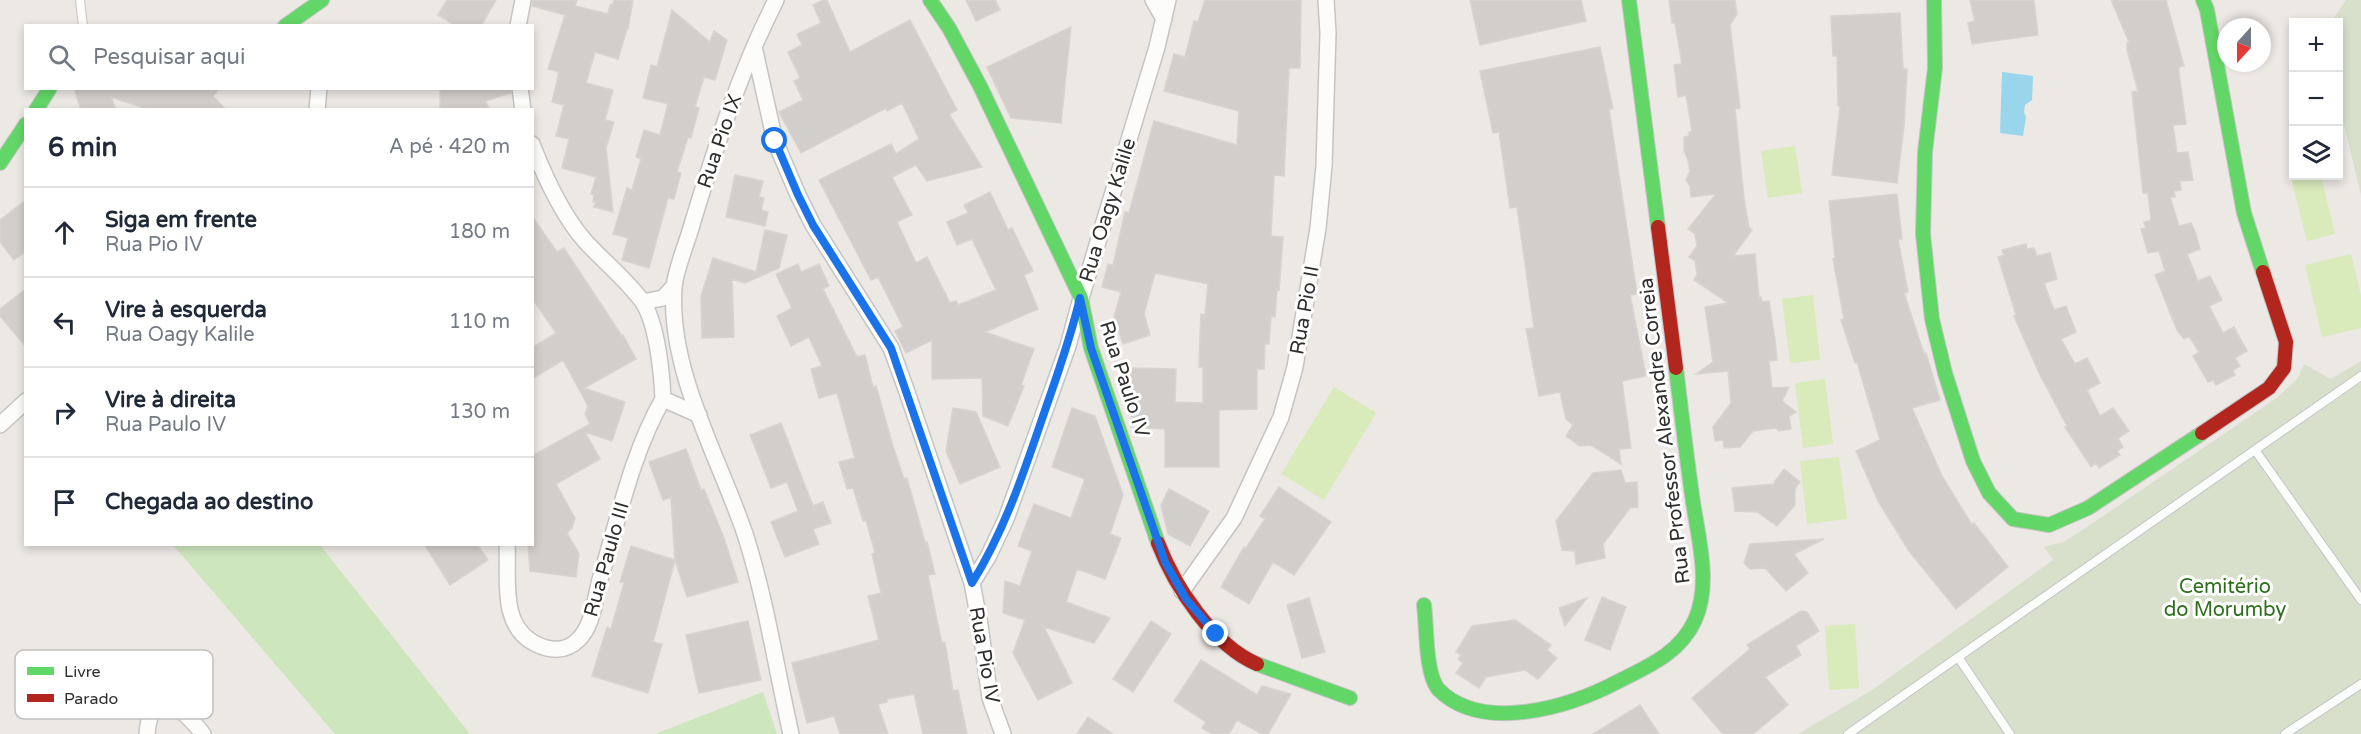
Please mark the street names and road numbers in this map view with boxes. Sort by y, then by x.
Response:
street label: Rua Pio IX [693,91,747,191]
street label: Rua Oagy Kalile [1075,135,1141,285]
street label: Rua Pio II [1285,264,1325,357]
street label: Rua Professor Alexandre Correia [1634,276,1696,585]
street label: Rua Paulo IV [1094,318,1154,441]
street label: Rua Paulo III [579,499,635,620]
street label: Rua Pio IV [964,605,1004,706]

